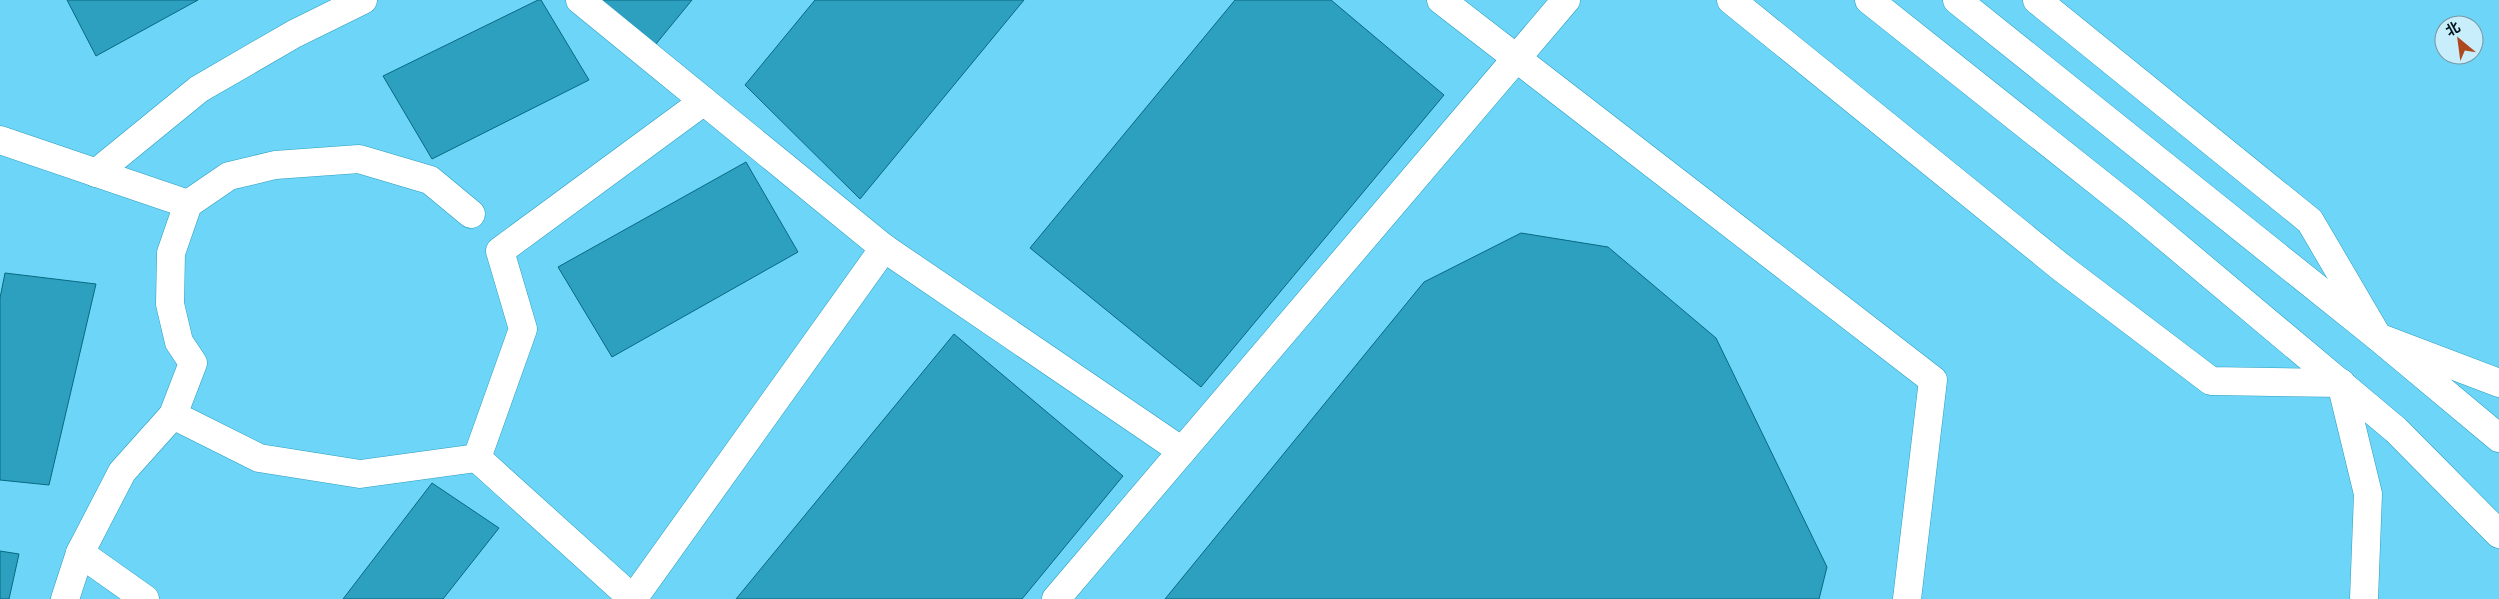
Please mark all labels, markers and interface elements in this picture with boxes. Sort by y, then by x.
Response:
north arrow [2434,15,2484,65]
text: 北 [2442,16,2463,40]

